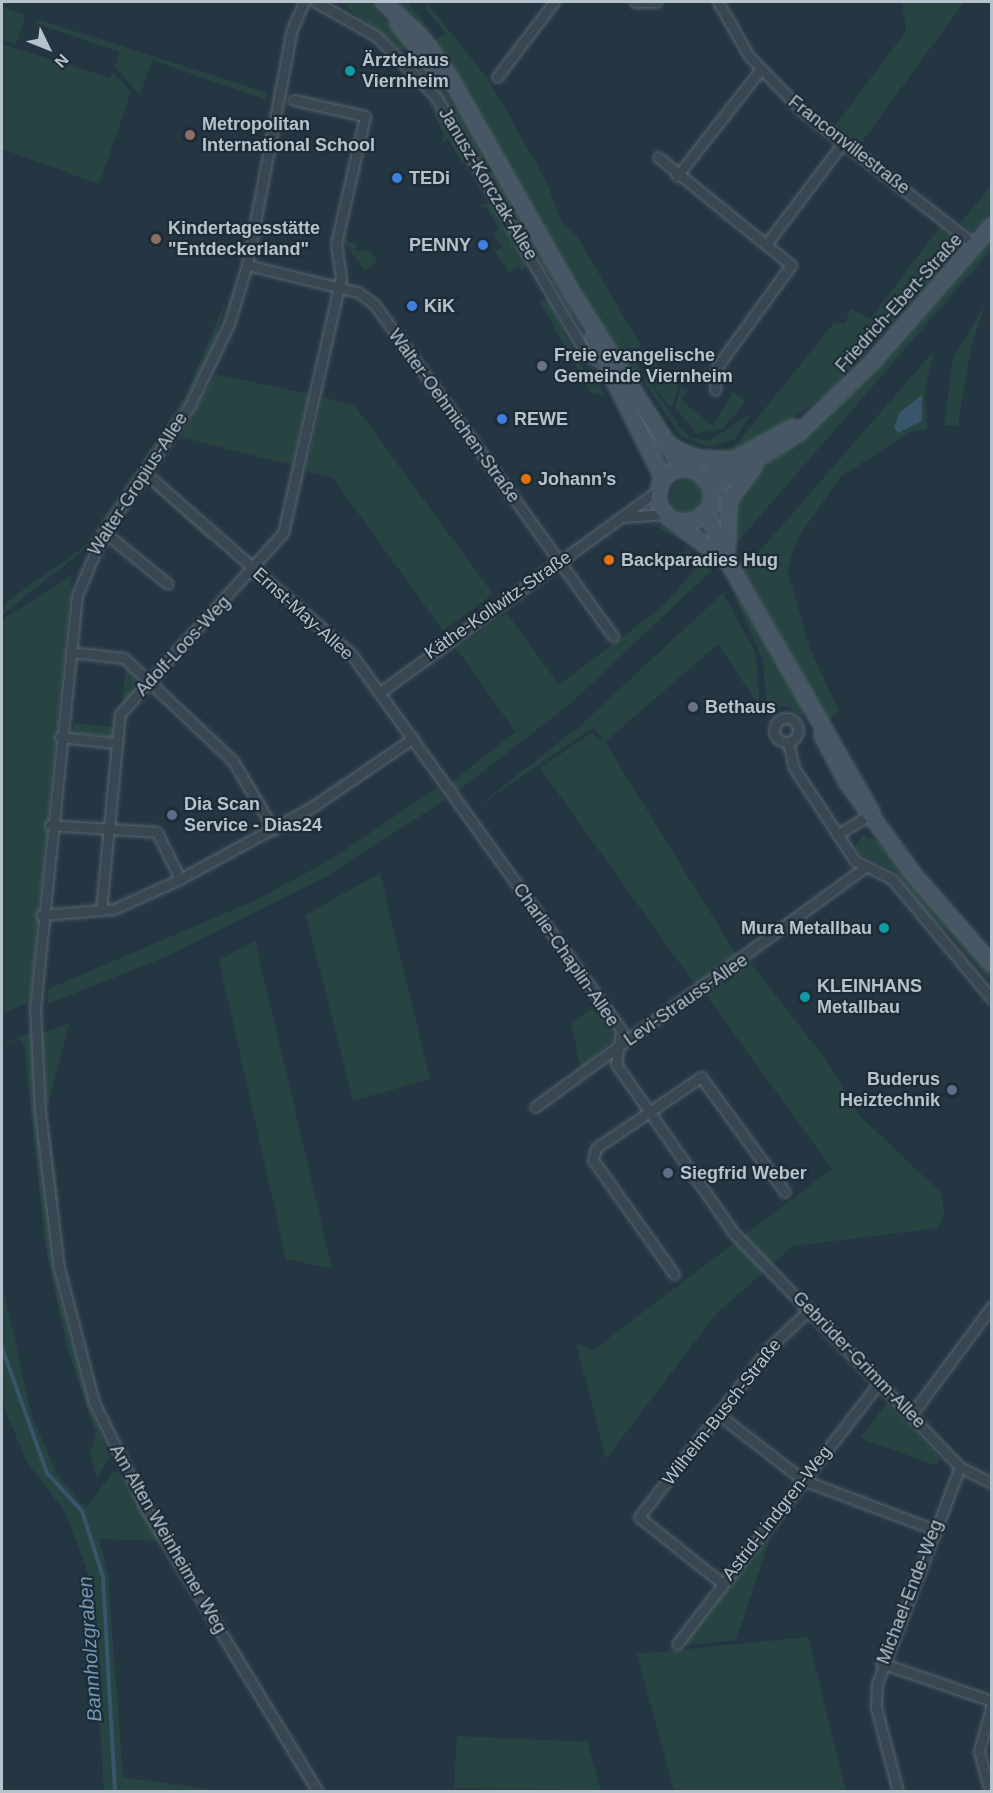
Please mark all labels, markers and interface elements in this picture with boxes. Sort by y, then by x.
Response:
north arrow [18,18,78,78]
place label: Ärztehaus Viernheim [362,50,449,92]
text: N [51,51,72,71]
marker: Ärztehaus Viernheim [343,64,357,78]
street label: Franconvillestraße [784,91,914,199]
street label: Janusz-Korczak-Allee [434,104,542,264]
place label: Metropolitan International School [202,114,375,156]
marker: Metropolitan International School [183,128,197,142]
place label: TEDi [409,167,450,189]
marker: TEDi [390,171,404,185]
place label: Kindertagesstätte "Entdeckerland" [168,218,320,260]
street label: Friedrich-Ebert-Straße [831,229,967,377]
marker: Kindertagesstätte "Entdeckerland" [149,232,163,246]
place label: PENNY [409,234,471,256]
marker: PENNY [476,238,490,252]
place label: KiK [424,295,455,317]
marker: KiK [405,299,419,313]
street label: Walter-Oehmichen-Straße [384,325,524,507]
place label: Freie evangelische Gemeinde Viernheim [554,345,733,388]
marker: Freie evangelische Gemeinde Viernheim [535,359,549,373]
street label: Walter-Gropius-Allee [84,408,192,560]
place label: REWE [514,408,568,430]
marker: REWE [495,412,509,426]
place label: Johann’s [538,468,616,490]
marker: Johann’s [519,472,533,486]
street label: Käthe-Kollwitz-Straße [421,546,575,664]
place label: Backparadies Hug [621,549,778,571]
marker: Backparadies Hug [602,553,616,567]
street label: Ernst-May-Allee [248,563,358,665]
street label: Adolf-Loos-Weg [131,592,235,700]
place label: Bethaus [705,696,776,718]
marker: Bethaus [686,700,700,714]
place label: Dia Scan Service - Dias24 [184,794,322,836]
marker: Dia Scan Service - Dias24 [165,808,179,822]
street label: Charlie-Chaplin-Allee [508,879,624,1031]
place label: Mura Metallbau [741,917,872,939]
marker: Mura Metallbau [877,921,891,935]
street label: Levi-Strauss-Allee [620,949,752,1051]
place label: KLEINHANS Metallbau [817,976,922,1018]
marker: KLEINHANS Metallbau [798,990,812,1004]
place label: Buderus Heiztechnik [840,1069,940,1112]
marker: Buderus Heiztechnik [945,1083,959,1097]
place label: Siegfrid Weber [680,1162,807,1184]
marker: Siegfrid Weber [661,1166,675,1180]
street label: Gebrüder-Grimm-Allee [788,1287,930,1433]
street label: Wilhelm-Busch-Straße [658,1334,786,1490]
street label: Am Alten Weinheimer Weg [105,1440,231,1638]
street label: Astrid-Lindgren-Weg [718,1441,836,1585]
street label: Michael-Ende-Weg [873,1517,947,1667]
water label: Bannholzgraben [73,1576,107,1722]

